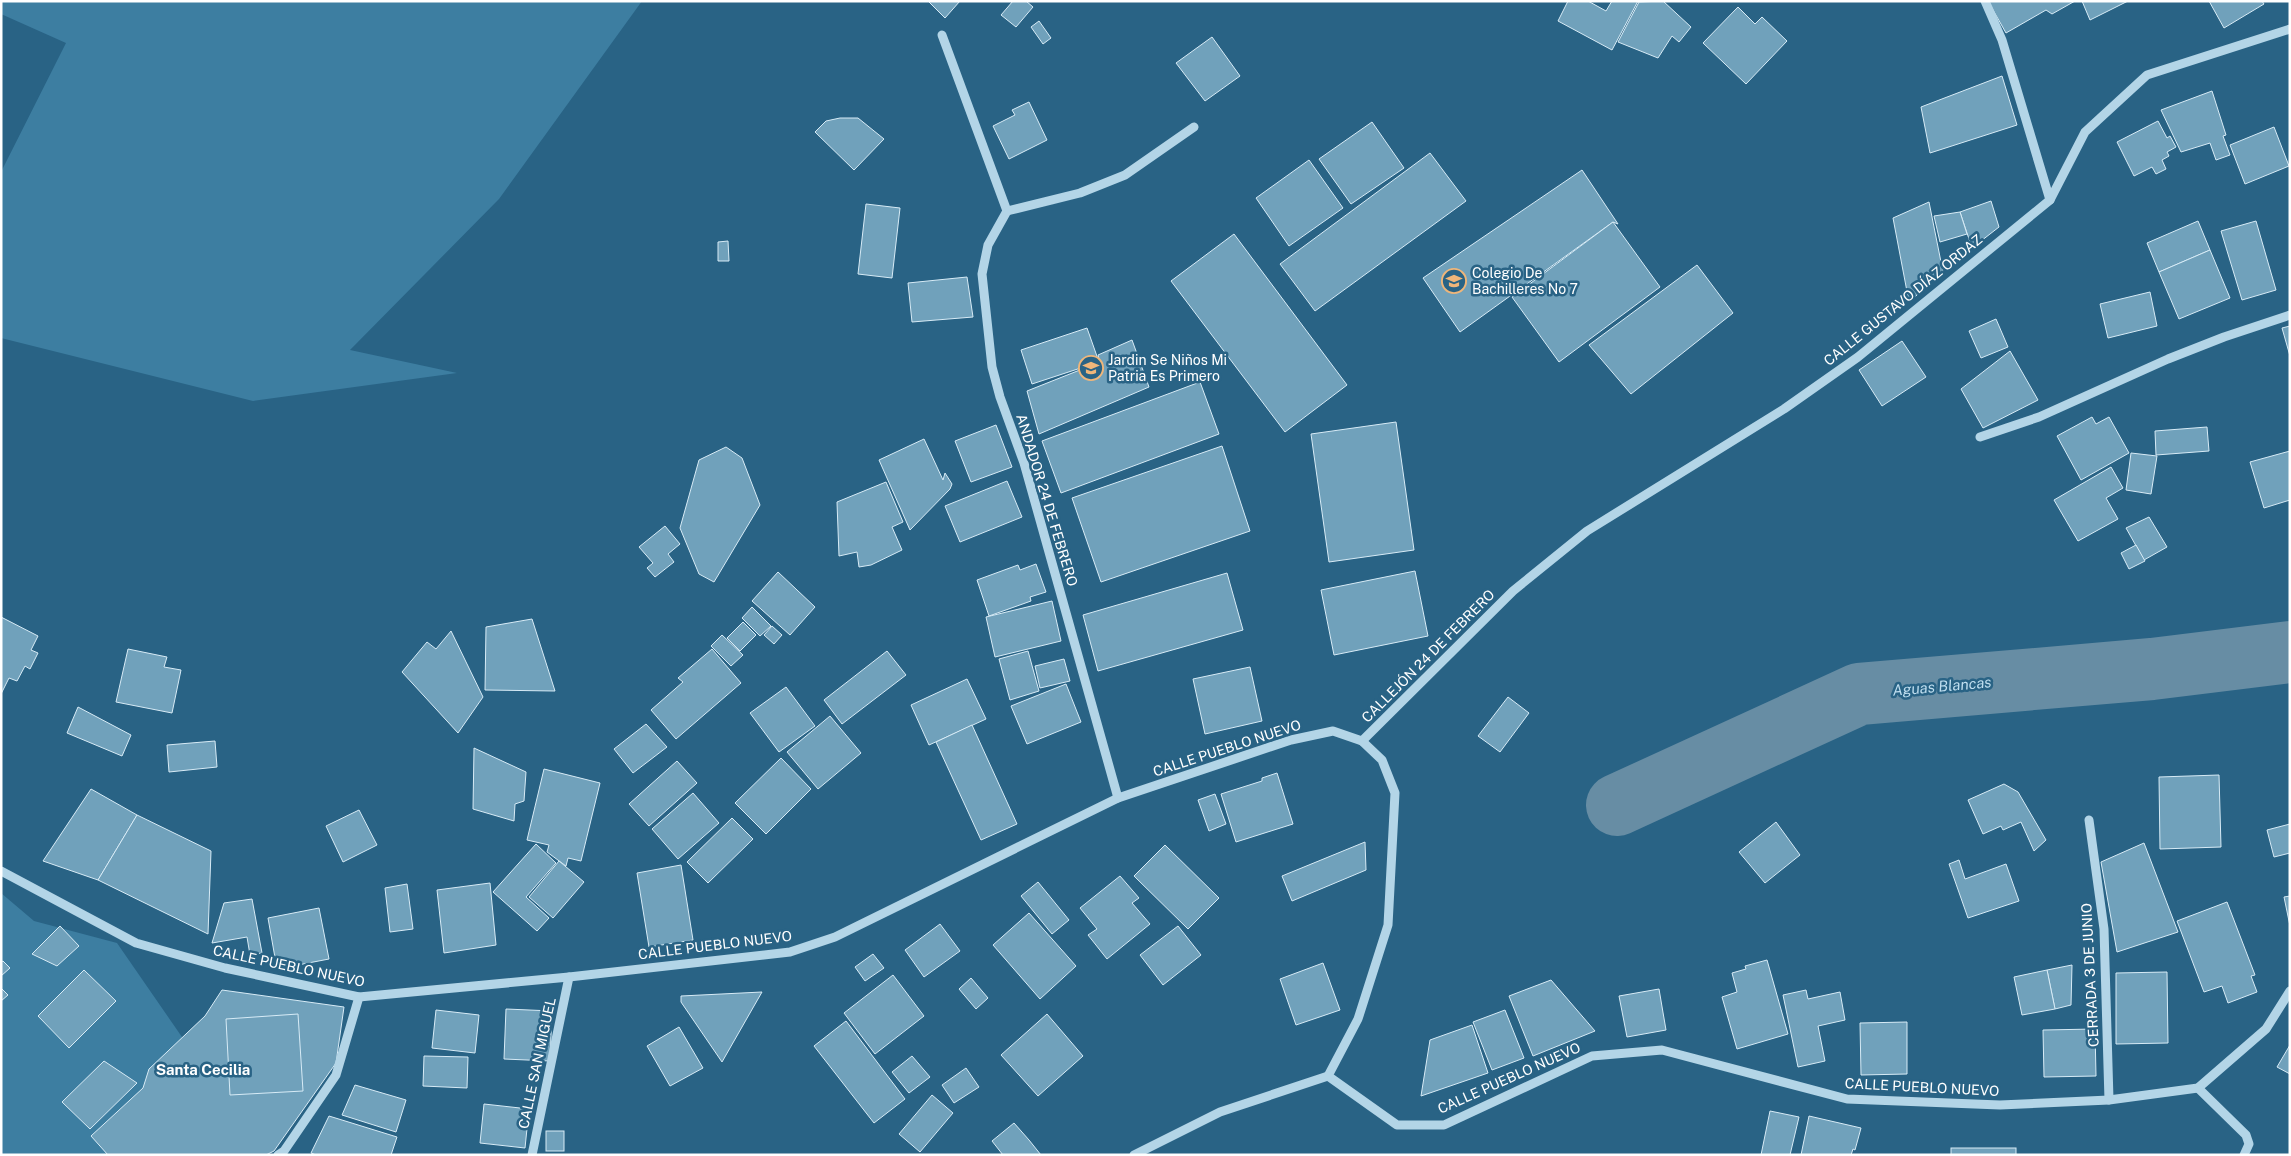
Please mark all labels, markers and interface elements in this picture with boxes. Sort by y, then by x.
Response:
street label: CALLE GUSTAVO DÍAZ ORDAZ [1820,230,1985,369]
place label: Colegio De Bachilleres No 7 [1472,265,1578,297]
school or university icon: Colegio De Bachilleres No 7 [1441,268,1467,294]
place label: Jardin Se Niños Mi Patria Es Primero [1108,352,1227,384]
school or university icon: Jardin Se Niños Mi Patria Es Primero [1078,355,1104,381]
street label: ANDADOR 24 DE FEBRERO [1013,412,1081,588]
street label: CALLEJÓN 24 DE FEBRERO [1357,585,1498,726]
water label: Aguas Blancas [1892,673,1992,699]
street label: CALLE PUEBLO NUEVO [1151,717,1303,779]
street label: CERRADA 3 DE JUNIO [2078,903,2102,1047]
street label: CALLE PUEBLO NUEVO [637,928,793,962]
street label: CALLE PUEBLO NUEVO [212,942,366,990]
street label: CALLE SAN MIGUEL [515,996,559,1130]
street label: CALLE PUEBLO NUEVO [1435,1039,1583,1117]
district label: Santa Cecilia [156,1061,250,1078]
street label: CALLE PUEBLO NUEVO [1844,1075,2000,1099]

